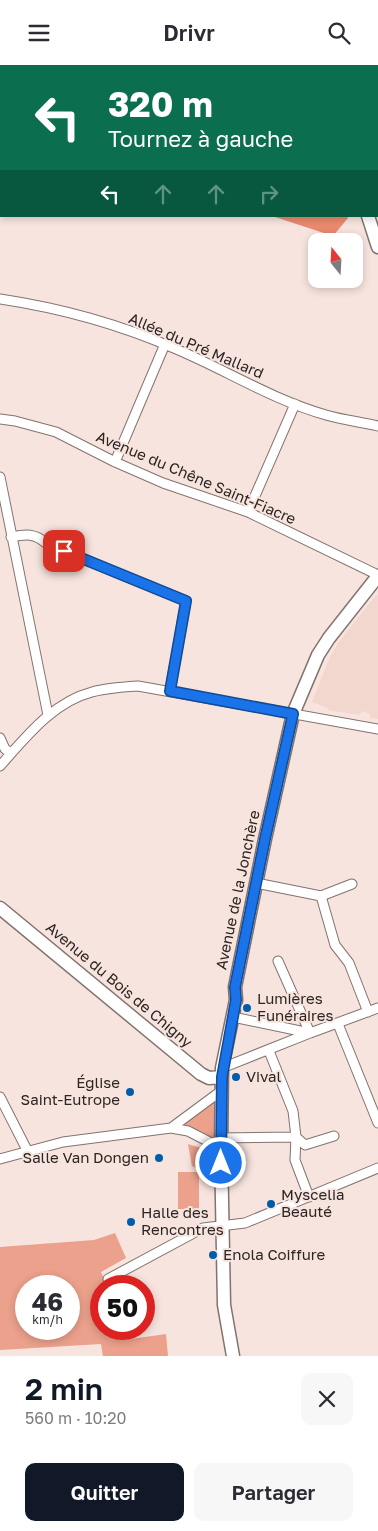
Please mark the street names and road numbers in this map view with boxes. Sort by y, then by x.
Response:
street label: Allée du Pré Mallard [126,309,267,382]
street label: Avenue du Chêne Saint-Fiacre [94,427,299,528]
street label: Avenue de la Jonchère [211,808,263,971]
street label: Avenue du Bois de Chigny [43,918,197,1051]

